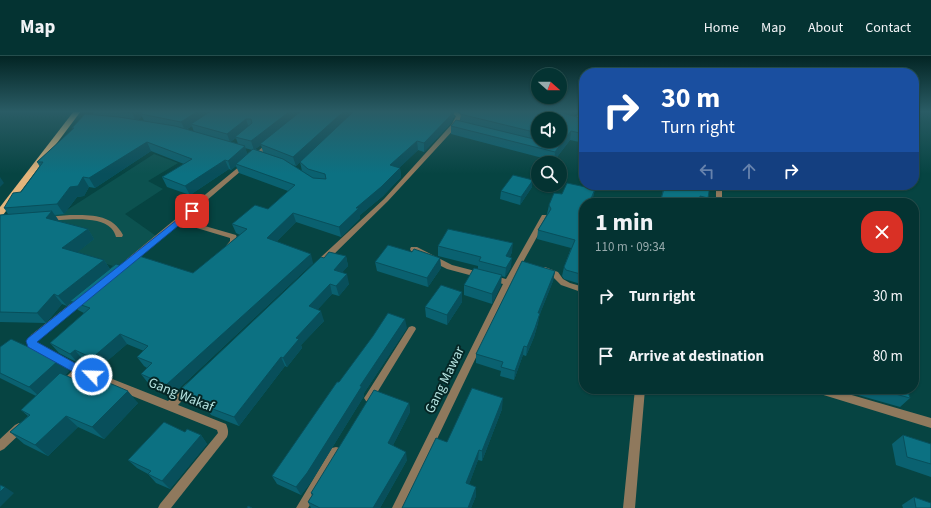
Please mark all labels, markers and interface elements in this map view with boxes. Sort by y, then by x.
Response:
text: Map [20,14,55,41]
text: Home [704,18,739,38]
text: Map [761,18,786,38]
text: About [808,18,843,38]
text: Contact [865,18,911,38]
north arrow [531,68,567,104]
map controls [531,68,567,192]
text: 30 m [661,78,720,118]
icon: right [595,84,647,136]
button: sound [531,112,567,148]
text: Turn right [661,115,735,140]
button: search [531,156,567,192]
icon: left [696,160,718,182]
icon: ahead [738,160,760,182]
icon: right [780,160,802,182]
pin [175,194,209,228]
icon: arrive [181,200,203,222]
text: 1 min [595,205,653,240]
button: close [861,211,903,253]
text: 110 m · 09:34 [595,238,665,256]
icon: right [595,285,617,307]
text: Turn right [629,286,695,307]
text: 30 m [873,286,903,307]
street label: Gang Mawar [420,343,470,417]
icon: arrive [595,345,617,367]
text: Arrive at destination [629,346,764,367]
text: 80 m [873,346,903,367]
position arrow [71,354,113,396]
street label: Gang Wakaf [145,373,218,418]

